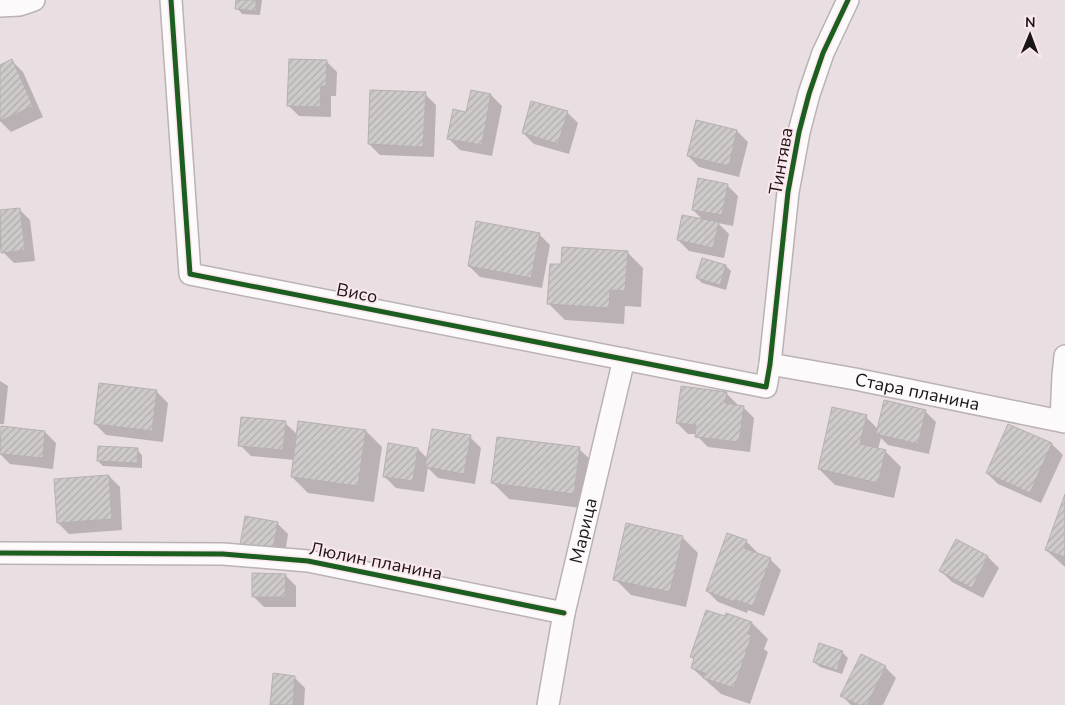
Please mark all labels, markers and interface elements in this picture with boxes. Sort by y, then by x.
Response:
north arrow [1005,10,1055,60]
text: N [1025,13,1036,32]
street label: Тинтява [763,126,799,196]
street label: Висо [334,277,380,309]
street label: Стара планина [853,367,982,416]
street label: Марица [564,495,603,566]
street label: Люлин планина [307,536,445,586]

